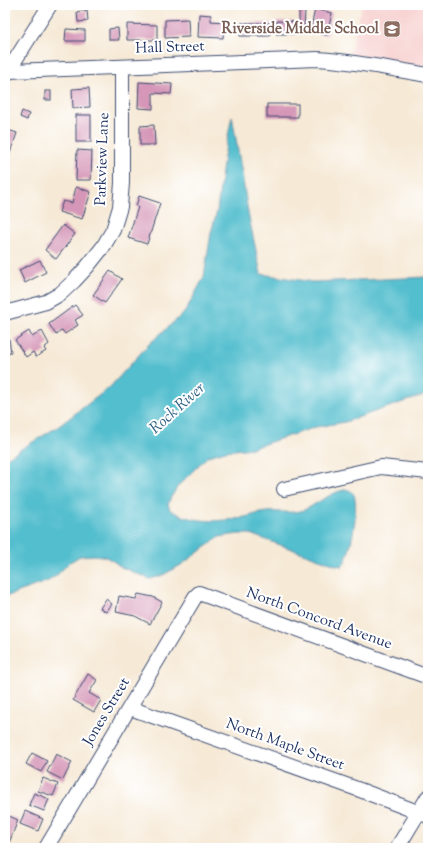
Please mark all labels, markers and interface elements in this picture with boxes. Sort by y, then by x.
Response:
place label: Riverside Middle School [222,19,380,40]
school or university icon: Riverside Middle School [382,19,402,39]
street label: Hall Street [135,36,205,60]
street label: Parkview Lane [91,112,115,206]
water label: Rock River [145,378,211,440]
street label: North Concord Avenue [243,583,395,655]
street label: Jones Street [78,674,136,751]
street label: North Maple Street [223,714,347,776]

